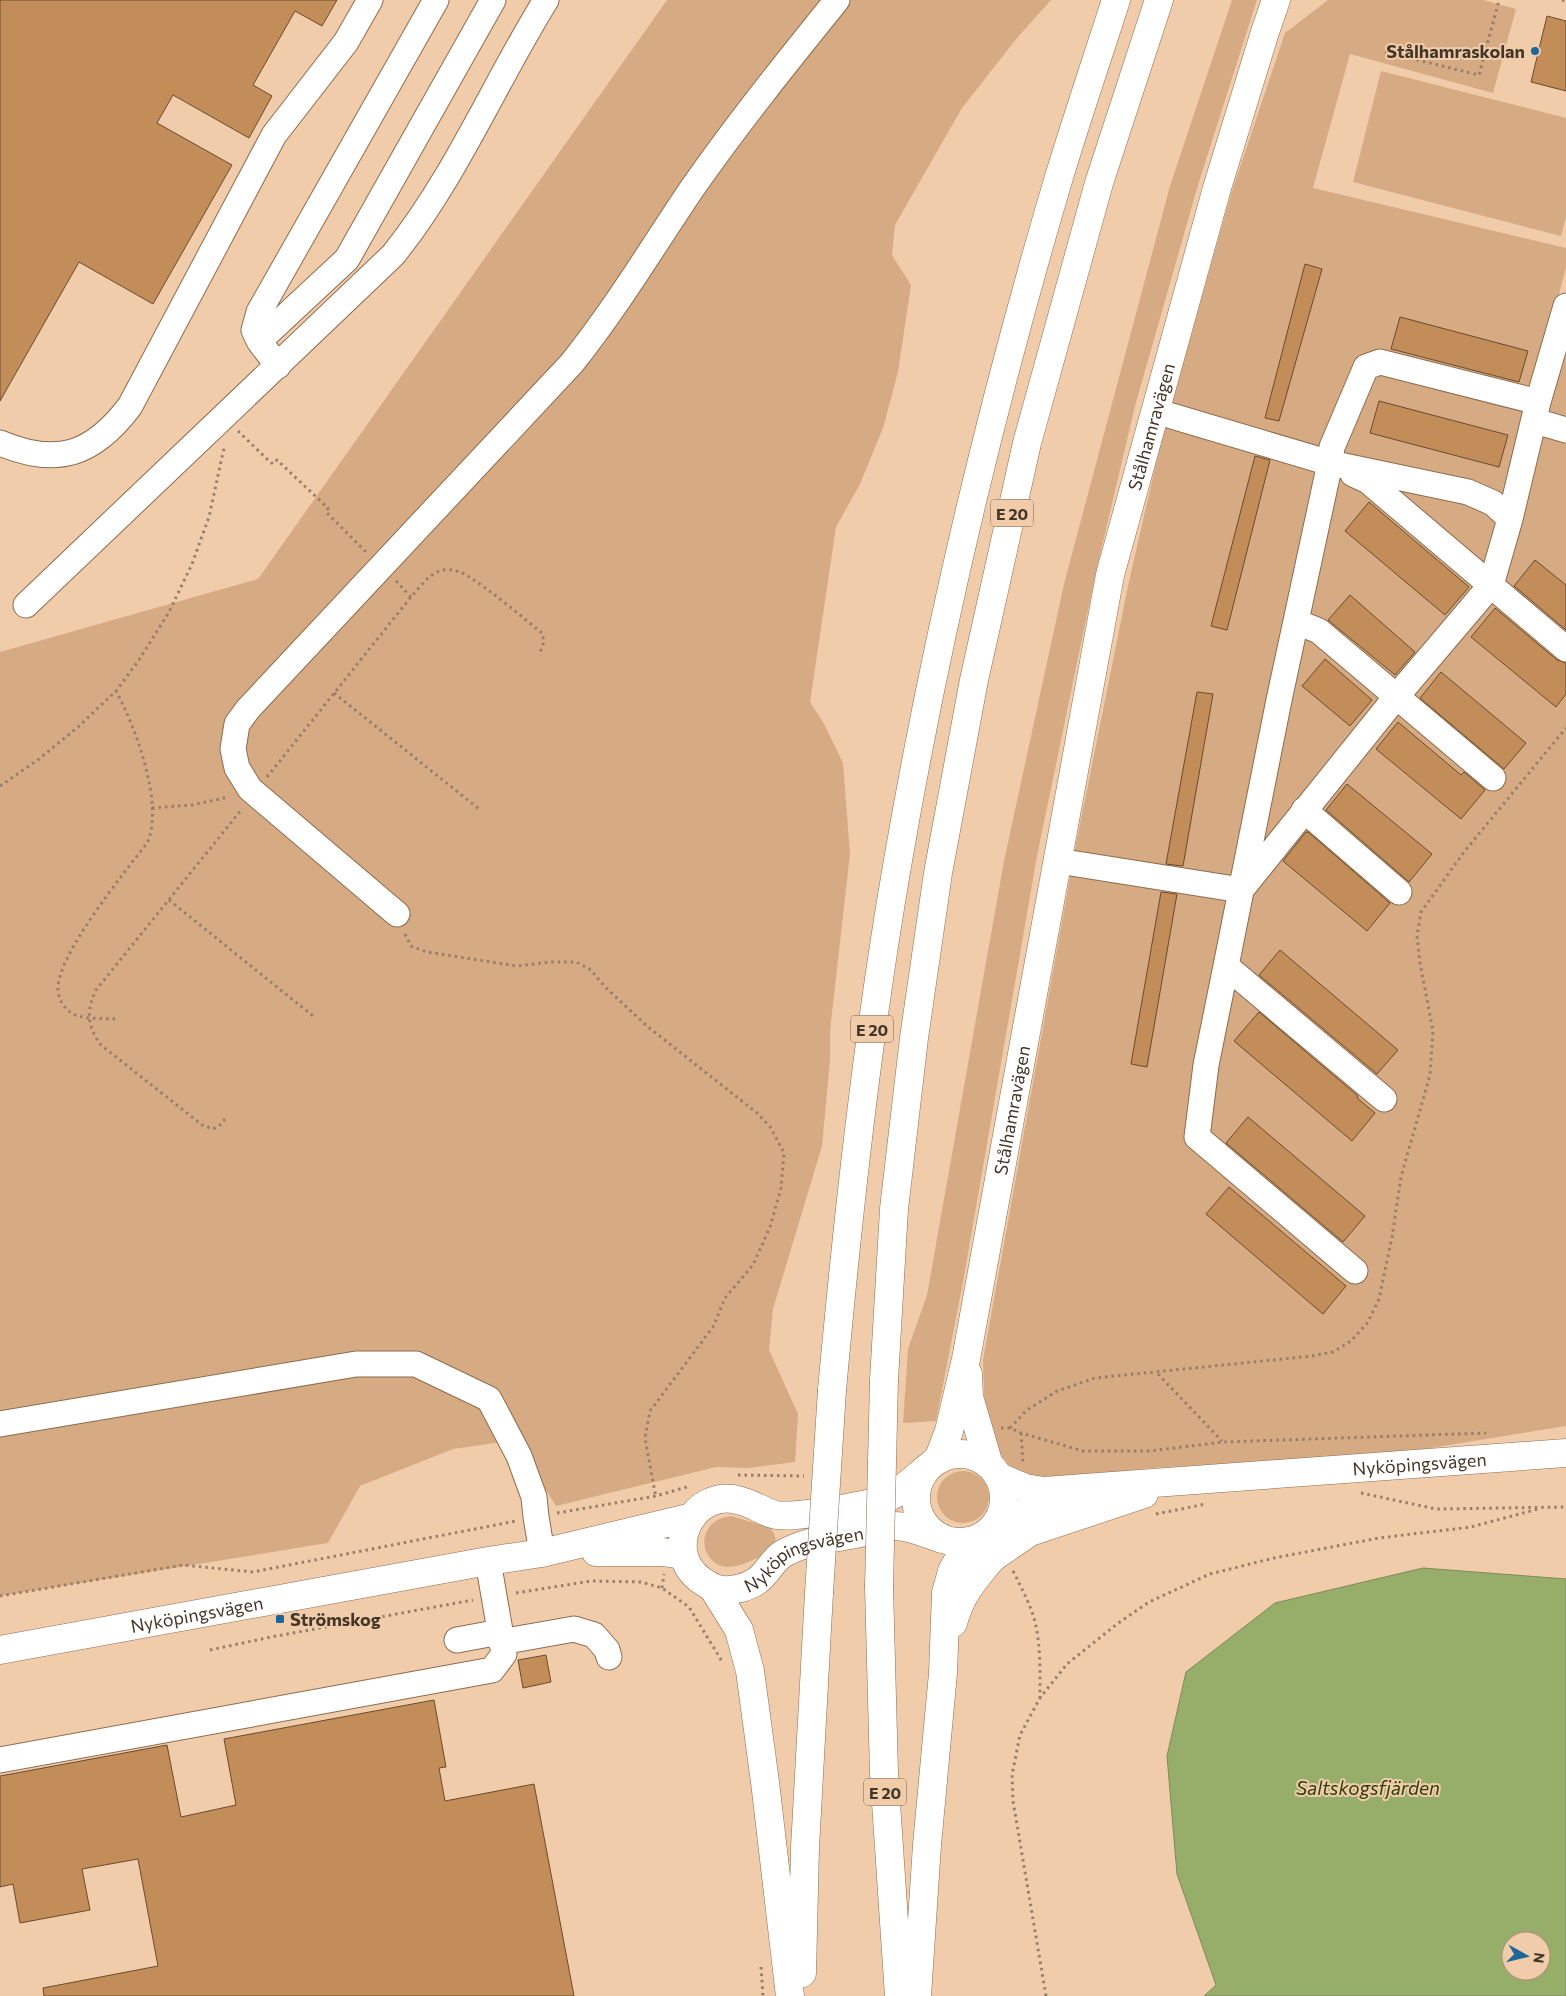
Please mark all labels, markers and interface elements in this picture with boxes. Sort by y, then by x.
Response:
place label: Stålhamraskolan [1386,40,1525,62]
marker: Stålhamraskolan [1529,45,1541,57]
street label: Stålhamravägen [1123,361,1179,493]
road number: E 20 [991,499,1033,526]
road number: E 20 [851,1016,893,1042]
street label: Stålhamravägen [989,1044,1034,1177]
street label: Nyköpingsvägen [1352,1448,1487,1480]
street label: Nyköpingsvägen [740,1522,865,1597]
street label: Nyköpingsvägen [129,1591,265,1637]
place label: Strömskog [290,1608,381,1630]
marker: Strömskog [274,1613,286,1625]
water label: Saltskogsfjärden [1296,1776,1440,1799]
road number: E 20 [864,1778,906,1805]
north arrow [1501,1931,1551,1981]
text: N [1530,1951,1549,1964]

